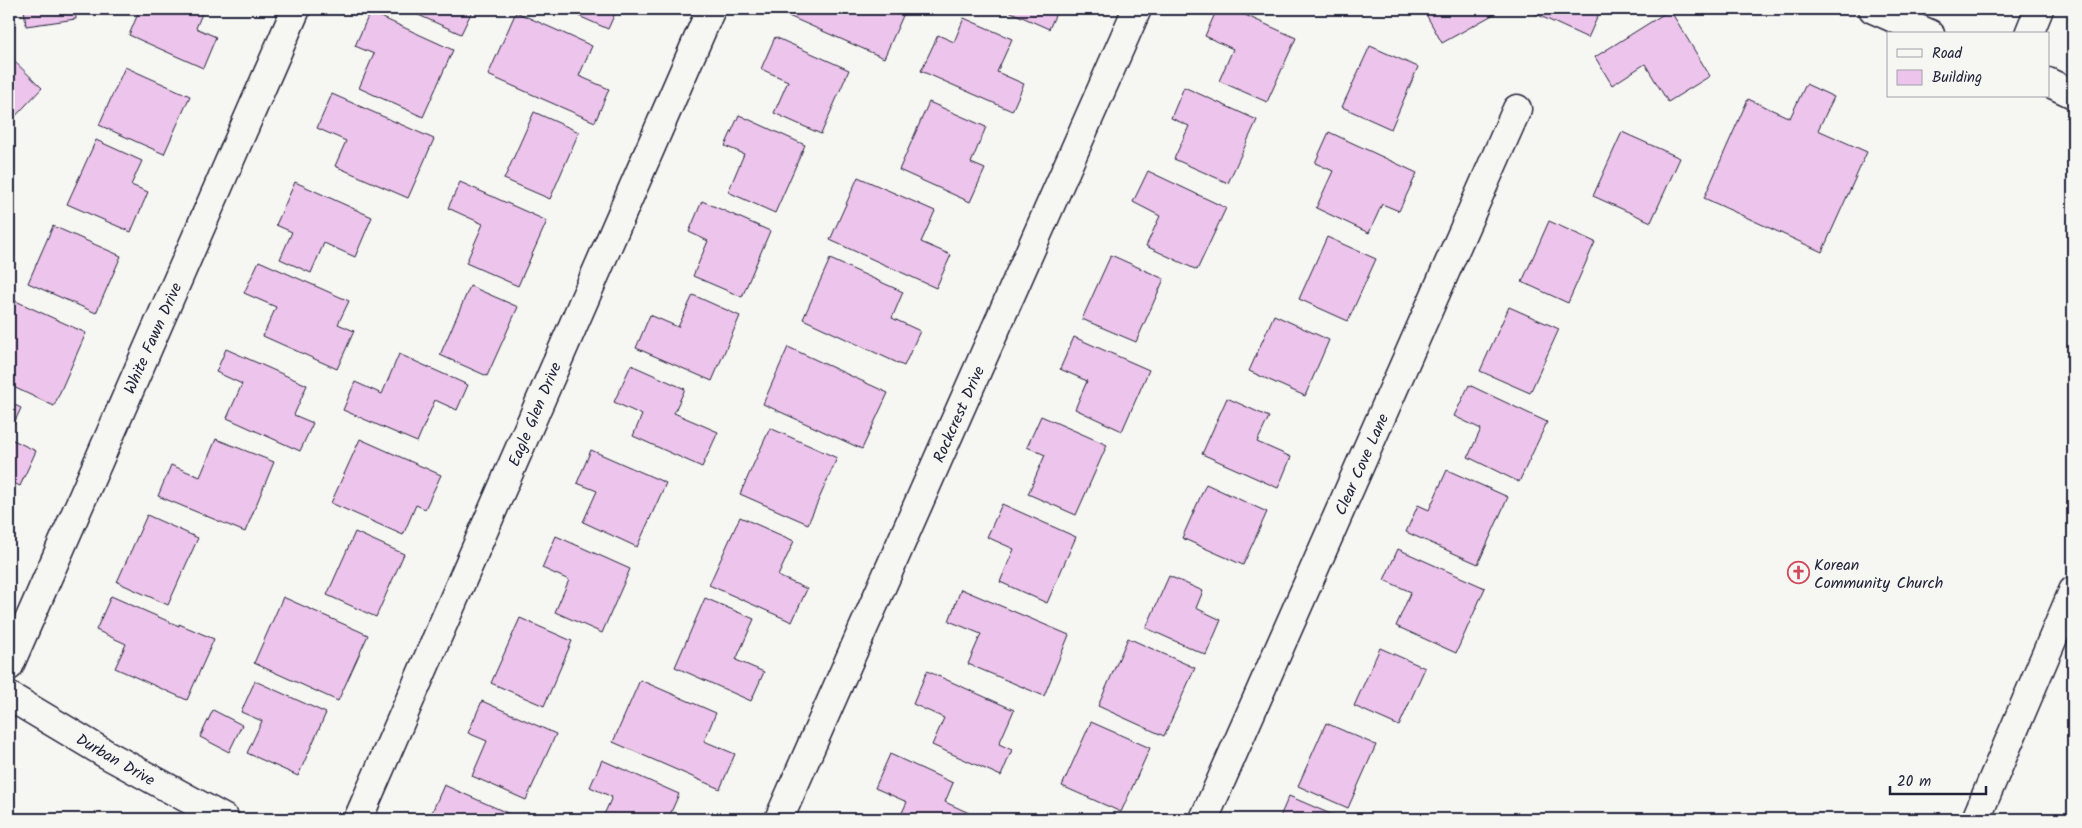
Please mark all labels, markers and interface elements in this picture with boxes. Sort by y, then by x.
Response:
legend [1887,32,2050,98]
text: Road [1932,42,1963,66]
text: Building [1932,66,1982,90]
street label: White Fawn Drive [118,279,189,398]
street label: Eagle Glen Drive [502,359,569,471]
street label: Rockcrest Drive [927,362,992,467]
street label: Clear Cove Lane [1329,410,1396,520]
place label: Korean Community Church [1814,553,1943,596]
church icon: Korean Community Church [1786,561,1810,585]
street label: Durban Drive [71,728,159,793]
scale bar [1890,763,1986,795]
text: 20 m [1897,770,1931,794]

